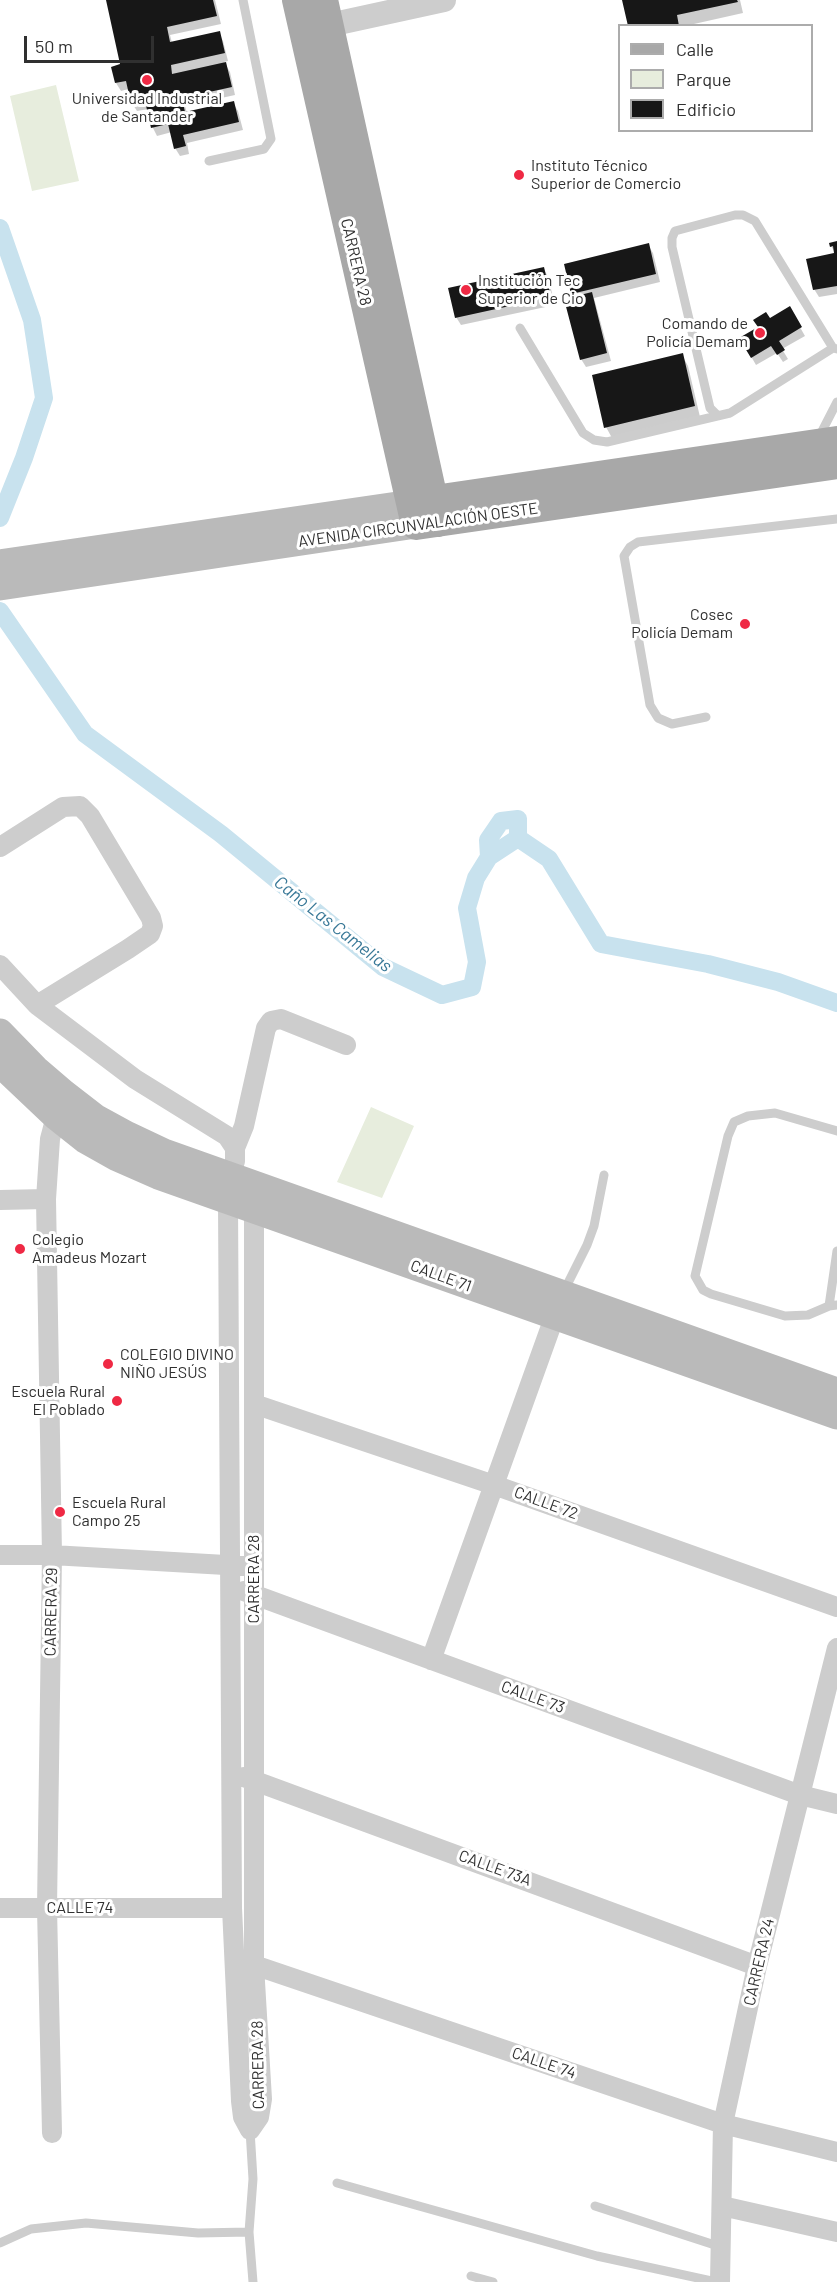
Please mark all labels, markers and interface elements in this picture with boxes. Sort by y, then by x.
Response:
scale bar [27,24,158,62]
legend [618,24,813,132]
text: 50 m [35,35,73,57]
text: Calle [676,38,714,60]
text: Parque [676,68,731,90]
marker: Universidad Industrial de Santander [140,73,154,87]
place label: Universidad Industrial de Santander [72,89,222,127]
text: Edificio [676,98,736,120]
place label: Instituto Técnico Superior de Comercio [531,156,681,194]
marker: Instituto Técnico Superior de Comercio [512,168,526,182]
street label: CARRERA 28 [337,217,375,307]
place label: Institución Tec Superior de Cio [478,271,584,309]
marker: Institución Tec Superior de Cio [459,283,473,297]
place label: Comando de Policía Demam [646,314,748,352]
marker: Comando de Policía Demam [753,326,767,340]
street label: AVENIDA CIRCUNVALACIÓN OESTE [297,499,539,551]
place label: Cosec Policía Demam [631,605,733,643]
marker: Cosec Policía Demam [738,617,752,631]
water label: Caño Las Camelias [270,871,396,977]
place label: Colegio Amadeus Mozart [32,1230,147,1268]
marker: Colegio Amadeus Mozart [13,1242,27,1256]
street label: CALLE 71 [408,1256,474,1296]
place label: COLEGIO DIVINO NIÑO JESÚS [120,1345,234,1383]
marker: COLEGIO DIVINO NIÑO JESÚS [101,1357,115,1371]
place label: Escuela Rural El Poblado [11,1382,105,1420]
marker: Escuela Rural El Poblado [110,1394,124,1408]
street label: CALLE 72 [511,1483,581,1523]
place label: Escuela Rural Campo 25 [72,1493,166,1531]
marker: Escuela Rural Campo 25 [53,1505,67,1519]
street label: CARRERA 28 [244,1535,264,1623]
street label: CARRERA 29 [41,1567,61,1657]
street label: CALLE 73 [499,1677,567,1717]
street label: CALLE 73A [456,1846,534,1890]
street label: CALLE 74 [47,1898,113,1918]
street label: CARRERA 24 [740,1916,778,2008]
street label: CARRERA 28 [248,2020,268,2110]
street label: CALLE 74 [509,2043,579,2083]

